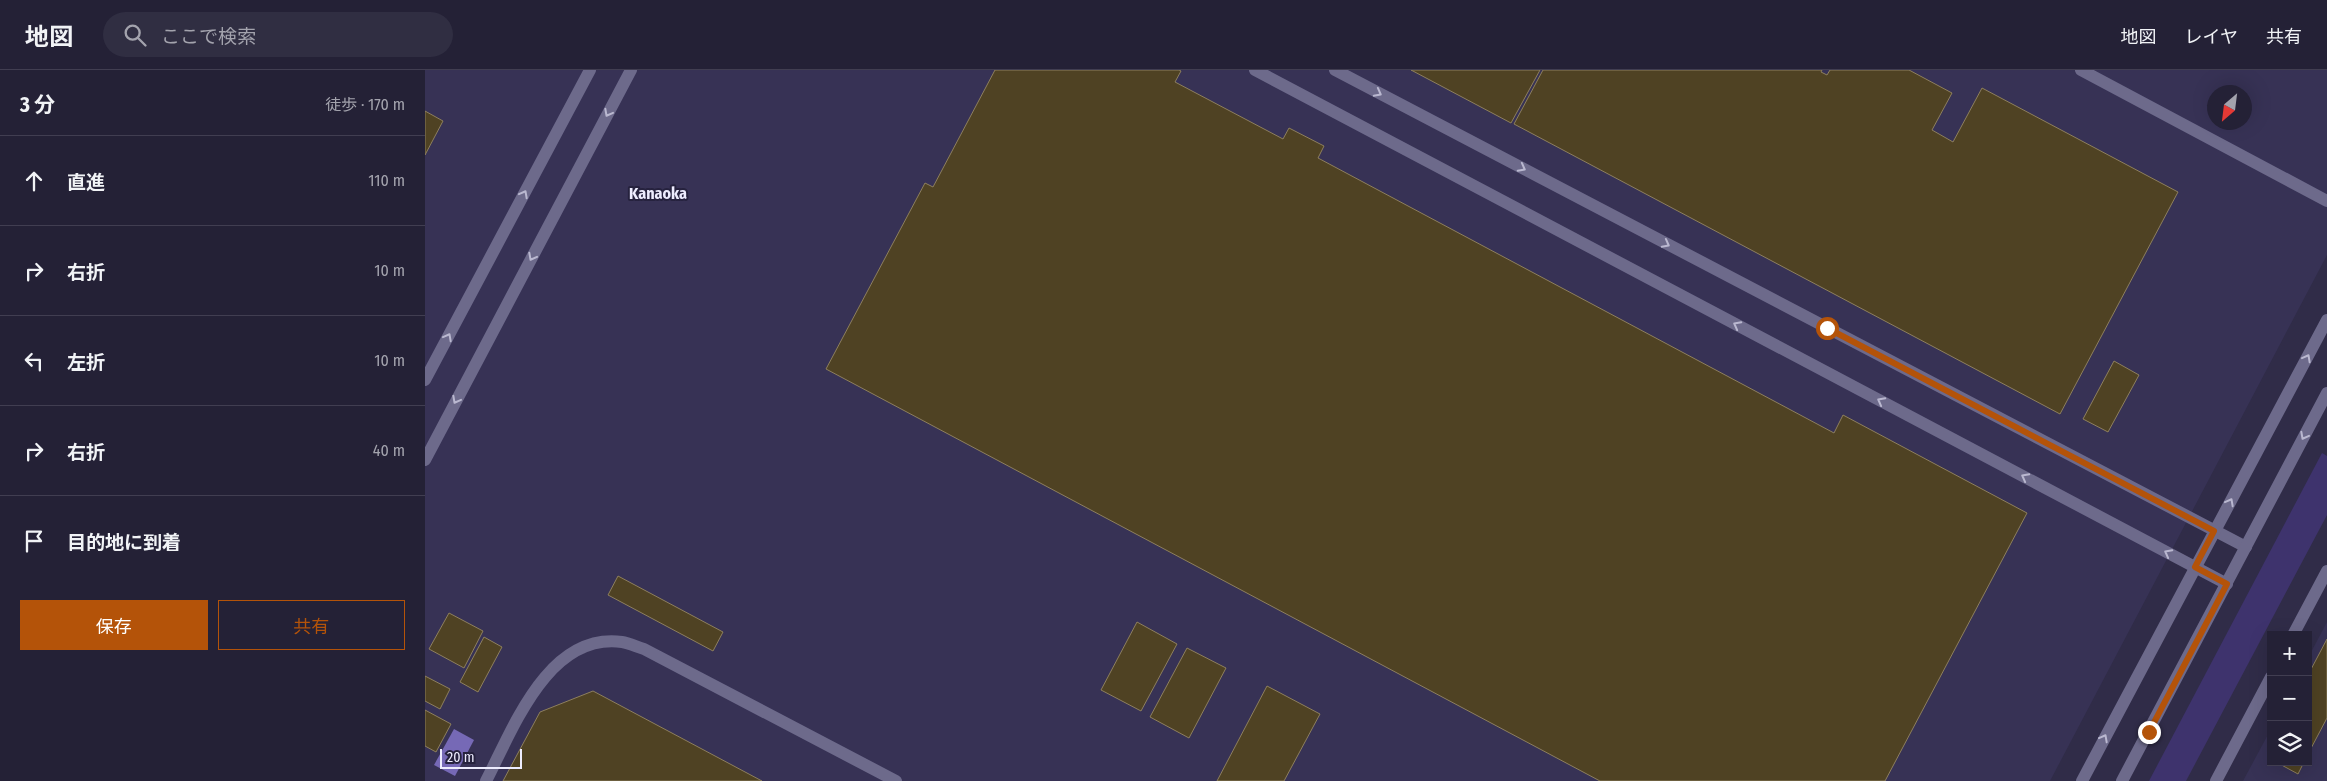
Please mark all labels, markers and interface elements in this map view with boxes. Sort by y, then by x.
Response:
search box [103,12,453,57]
icon: search [121,21,149,49]
text: 地図 [25,23,73,51]
text: ここで検索 [161,25,256,48]
text: 地図 [2121,26,2157,48]
text: レイヤ [2185,26,2238,48]
text: 共有 [2266,26,2302,48]
north arrow [2207,85,2252,130]
one-way arrow [1373,87,1382,97]
text: 3 分 [20,92,55,118]
text: 徒歩 · 170 m [325,95,405,114]
one-way arrow [605,108,615,117]
one-way arrow [1517,162,1526,172]
icon: ahead [20,167,48,195]
text: 直進 [67,171,105,194]
text: 110 m [368,171,405,190]
district label: Kanaoka [629,184,687,203]
one-way arrow [518,190,528,199]
one-way arrow [1661,237,1670,247]
one-way arrow [529,251,539,260]
icon: right [20,257,48,285]
text: 右折 [67,261,105,284]
text: 10 m [374,261,405,280]
route start [1816,317,1839,340]
one-way arrow [1734,321,1743,331]
one-way arrow [442,333,452,342]
icon: left [20,347,48,375]
text: 左折 [67,351,105,374]
text: 10 m [374,351,405,370]
one-way arrow [2300,355,2310,364]
one-way arrow [452,395,462,404]
one-way arrow [1877,397,1886,407]
one-way arrow [2300,431,2310,440]
icon: right [20,437,48,465]
text: 右折 [67,441,105,464]
text: 40 m [373,441,405,460]
one-way arrow [2021,473,2030,483]
one-way arrow [2224,498,2234,507]
icon: arrive [20,527,48,555]
text: 目的地に到着 [67,531,181,554]
one-way arrow [2164,549,2173,559]
button: 保存 [20,600,208,650]
button: 共有 [218,600,405,650]
map controls [2267,631,2312,766]
button: + [2267,631,2312,676]
button: − [2267,676,2312,721]
route end [2138,721,2161,744]
button: layers [2267,721,2312,766]
one-way arrow [2098,734,2108,743]
scale bar [440,746,523,769]
text: 20 m [447,749,475,766]

